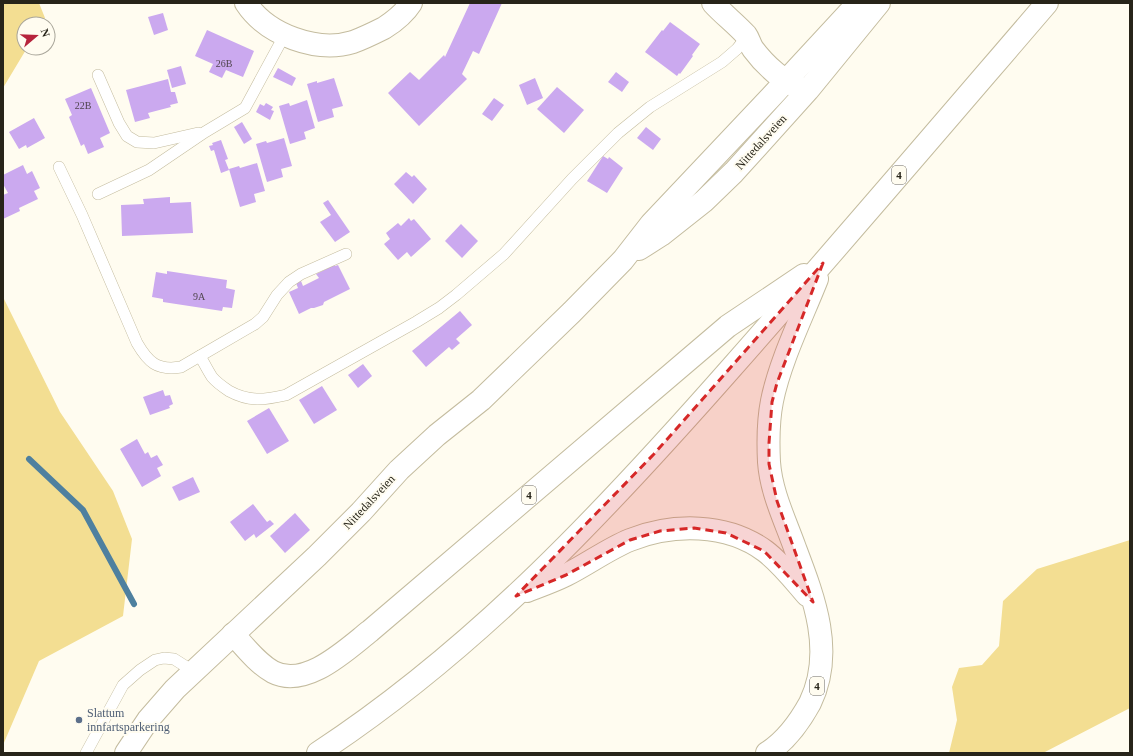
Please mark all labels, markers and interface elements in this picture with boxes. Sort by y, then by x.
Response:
north arrow [16,16,56,56]
text: N [38,27,52,39]
house number: 26B [216,58,233,69]
house number: 22B [75,100,92,111]
street label: Nittedalsveien [733,112,789,172]
road number: 4 [892,166,906,184]
house number: 9A [193,291,206,302]
street label: Nittedalsveien [340,472,398,532]
road number: 4 [522,486,536,504]
road number: 4 [810,677,824,695]
place label: Slattum innfartsparkering [87,706,170,734]
marker: Slattum innfartsparkering [74,715,84,725]

